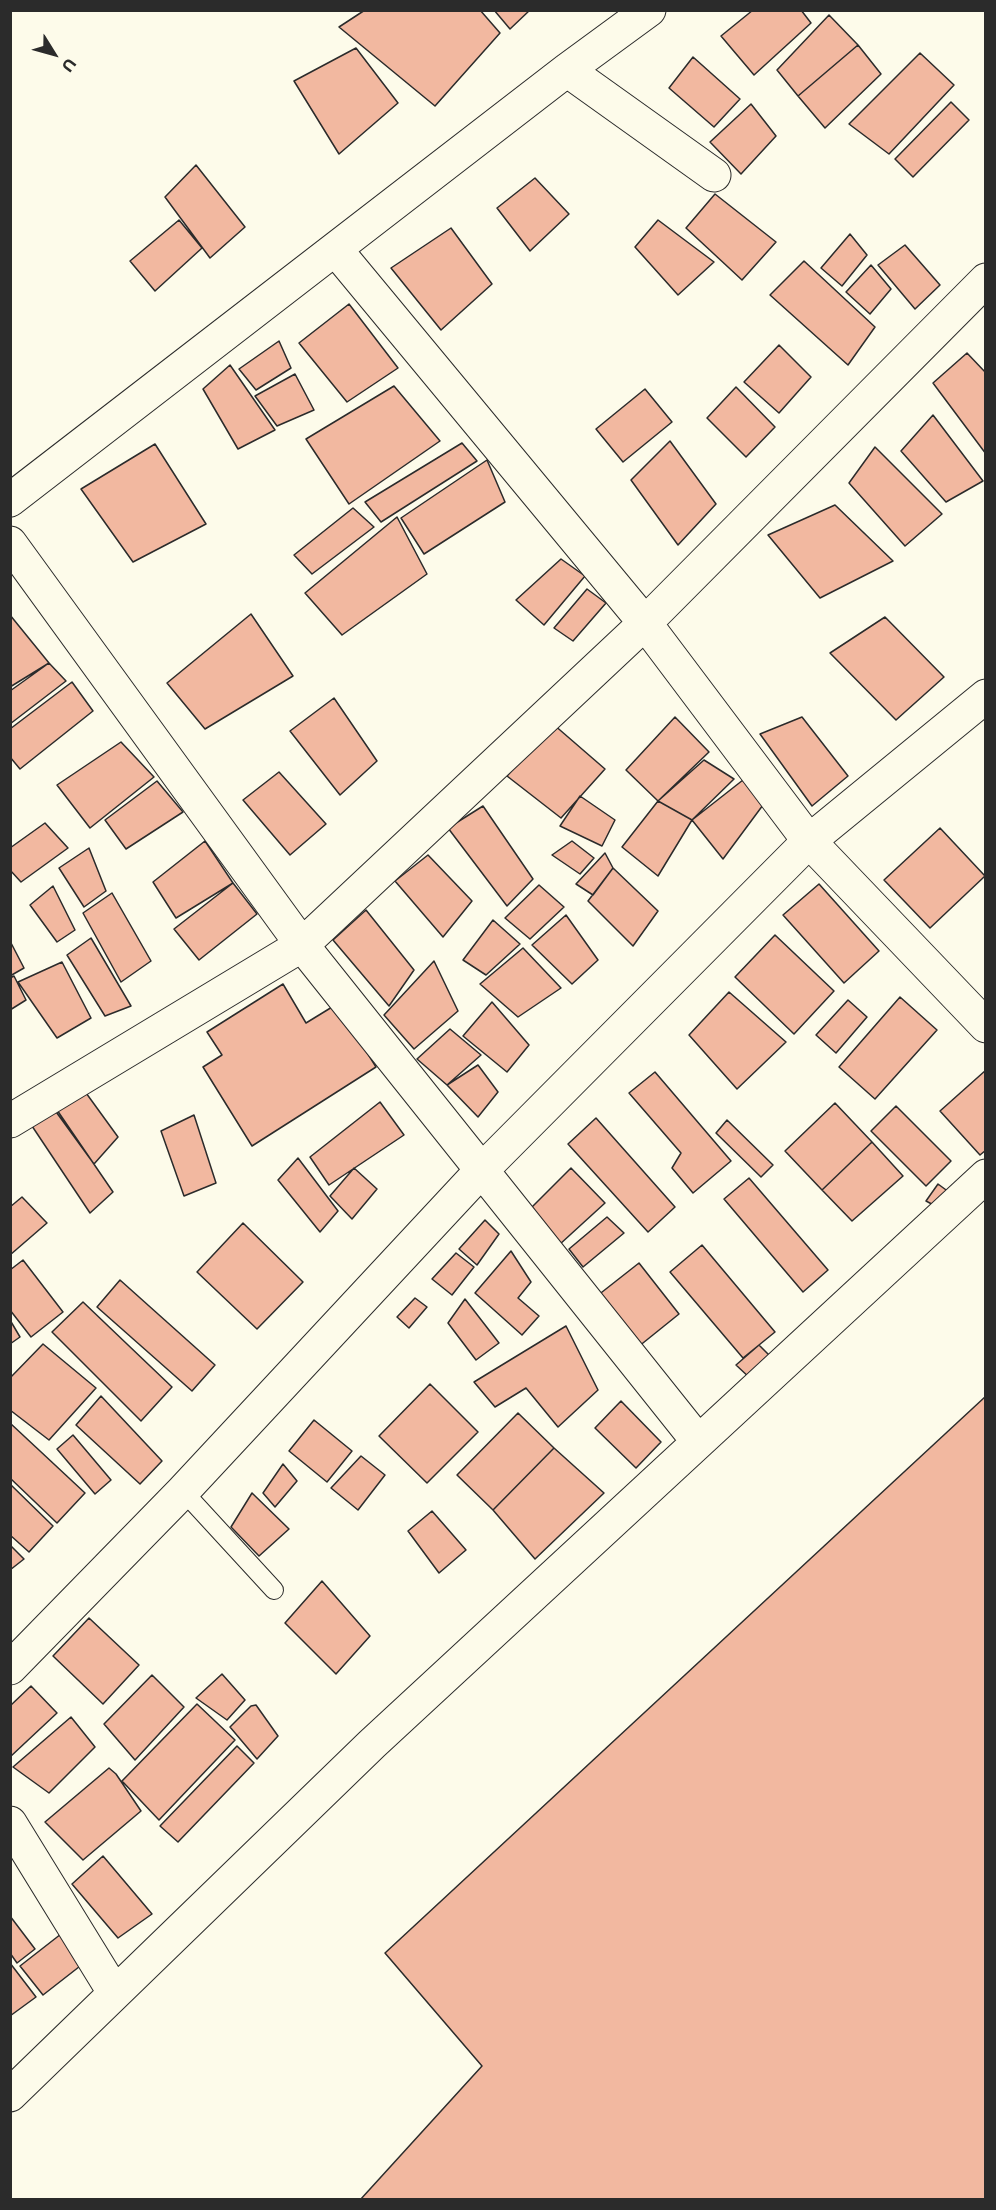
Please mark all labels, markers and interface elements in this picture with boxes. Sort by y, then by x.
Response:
north arrow [24,24,84,84]
text: U [57,54,80,76]

